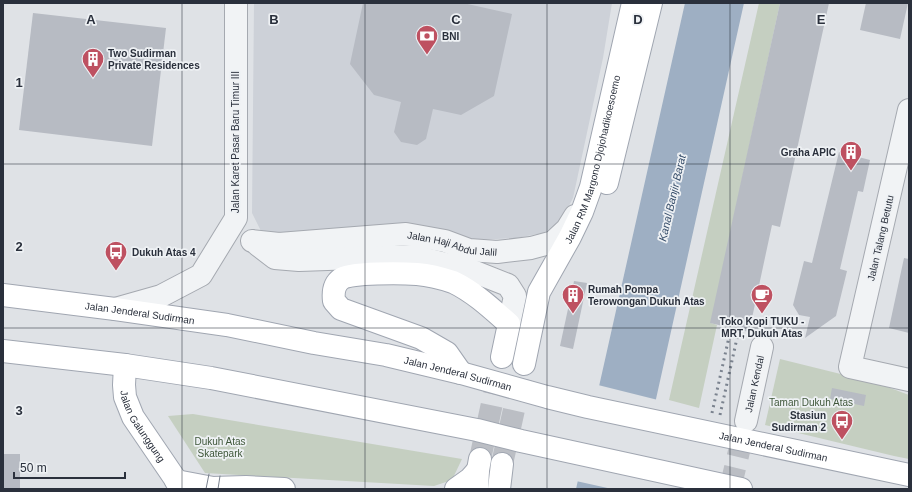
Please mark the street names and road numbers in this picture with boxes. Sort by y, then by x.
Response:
street label: Jalan Karet Pasar Baru Timur III [230,71,241,213]
street label: Jalan RM Margono Djojohadikoesoemo [563,74,622,245]
street label: Jalan Talang Betutu [865,194,896,282]
street label: Jalan Haji Abdul Jalil [406,229,497,258]
street label: Jalan Jenderal Sudirman [84,300,195,326]
street label: Jalan Jenderal Sudirman [403,355,513,393]
street label: Jalan Kendal [743,355,766,413]
street label: Jalan Galunggung [118,390,167,464]
street label: Jalan Jenderal Sudirman [718,430,829,464]

